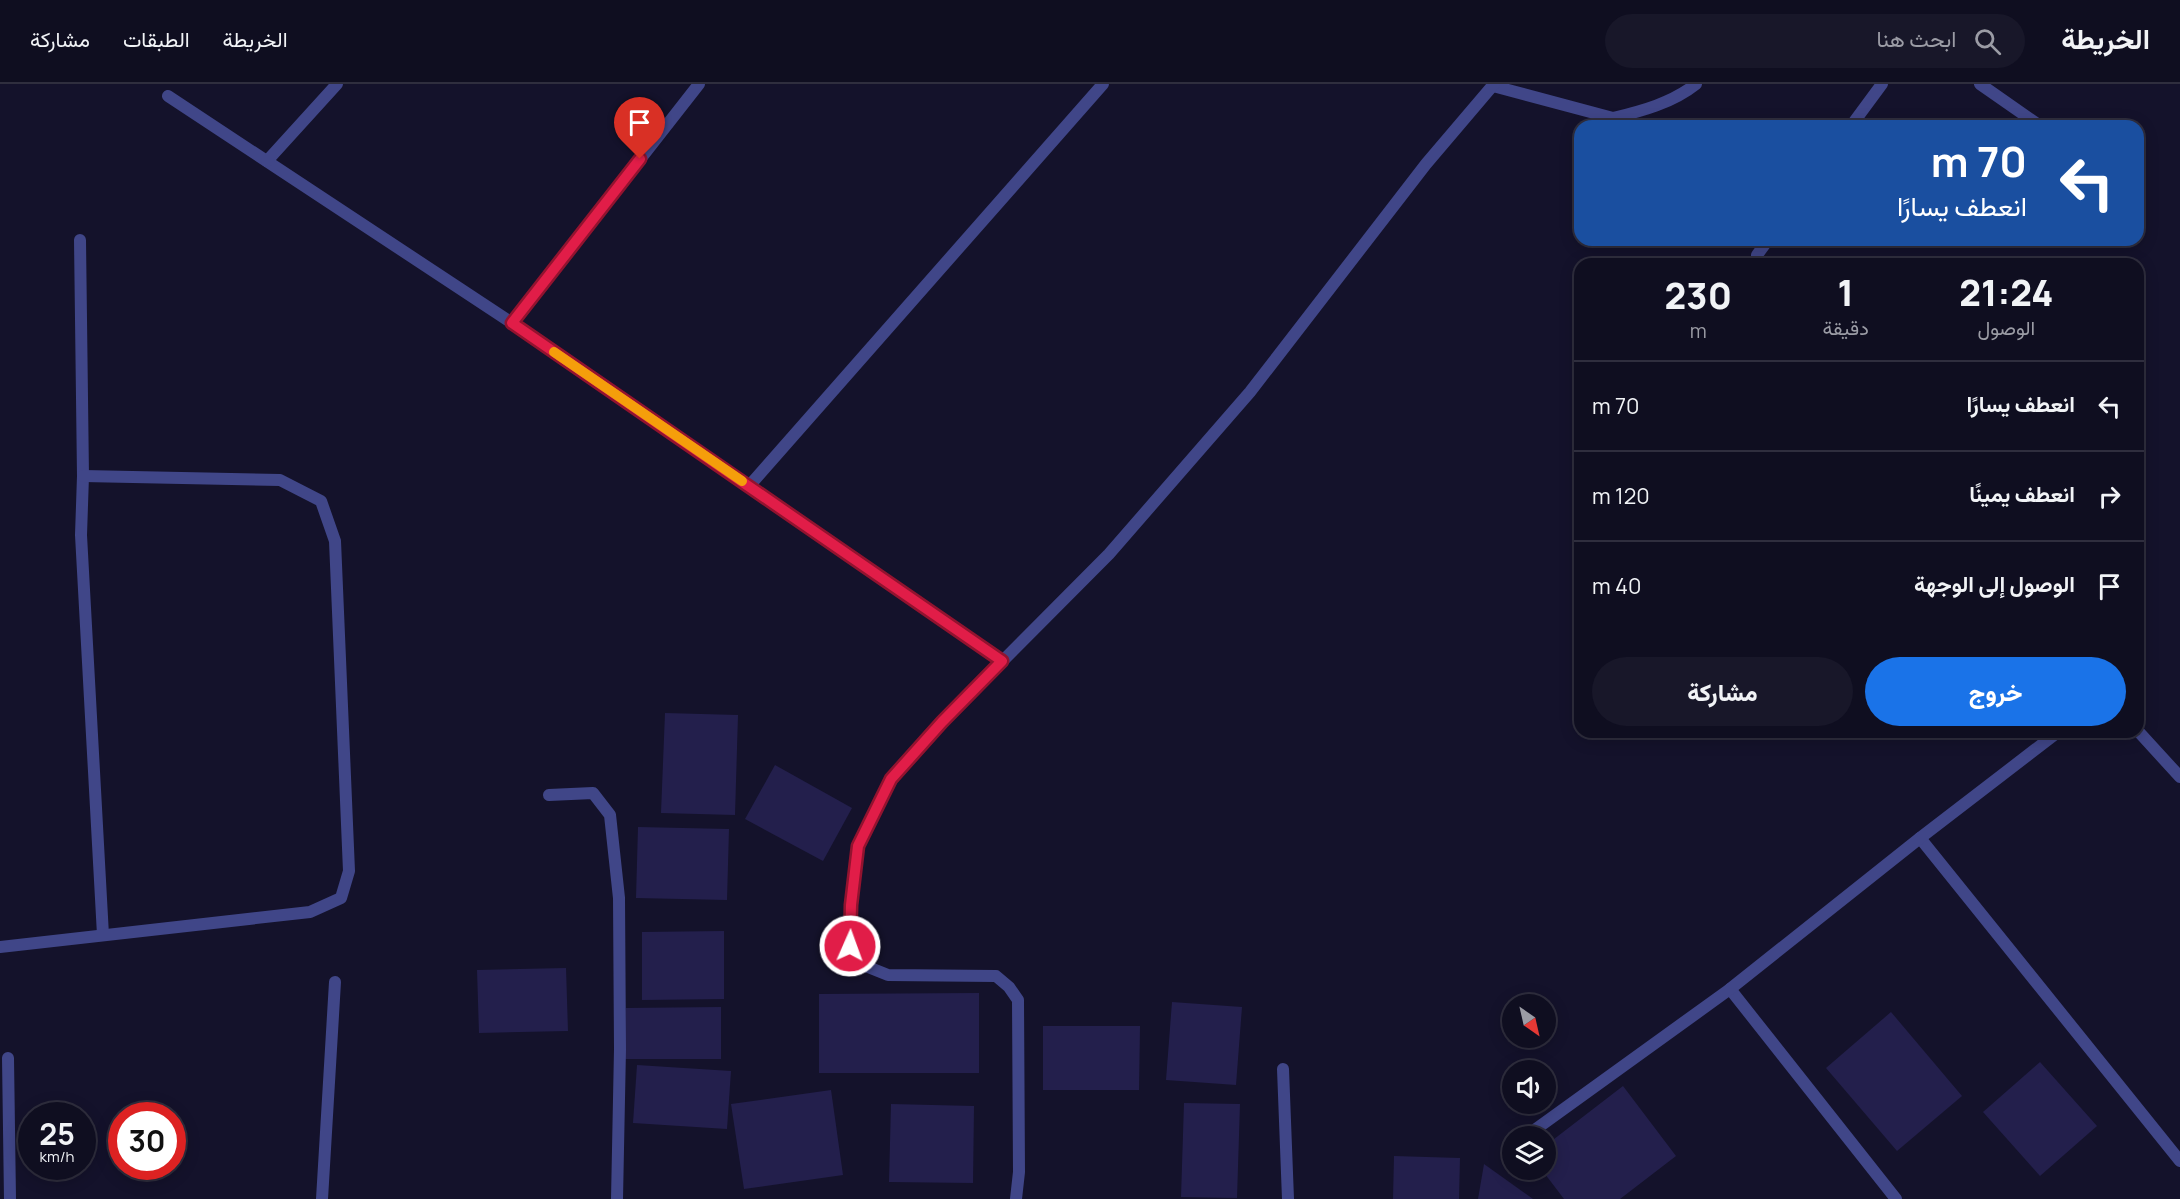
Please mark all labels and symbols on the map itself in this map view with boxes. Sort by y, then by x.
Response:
pin [614,97,665,159]
position arrow [818,914,882,978]
north arrow [1502,994,1556,1048]
speed limit sign: 30 [108,1102,186,1180]

